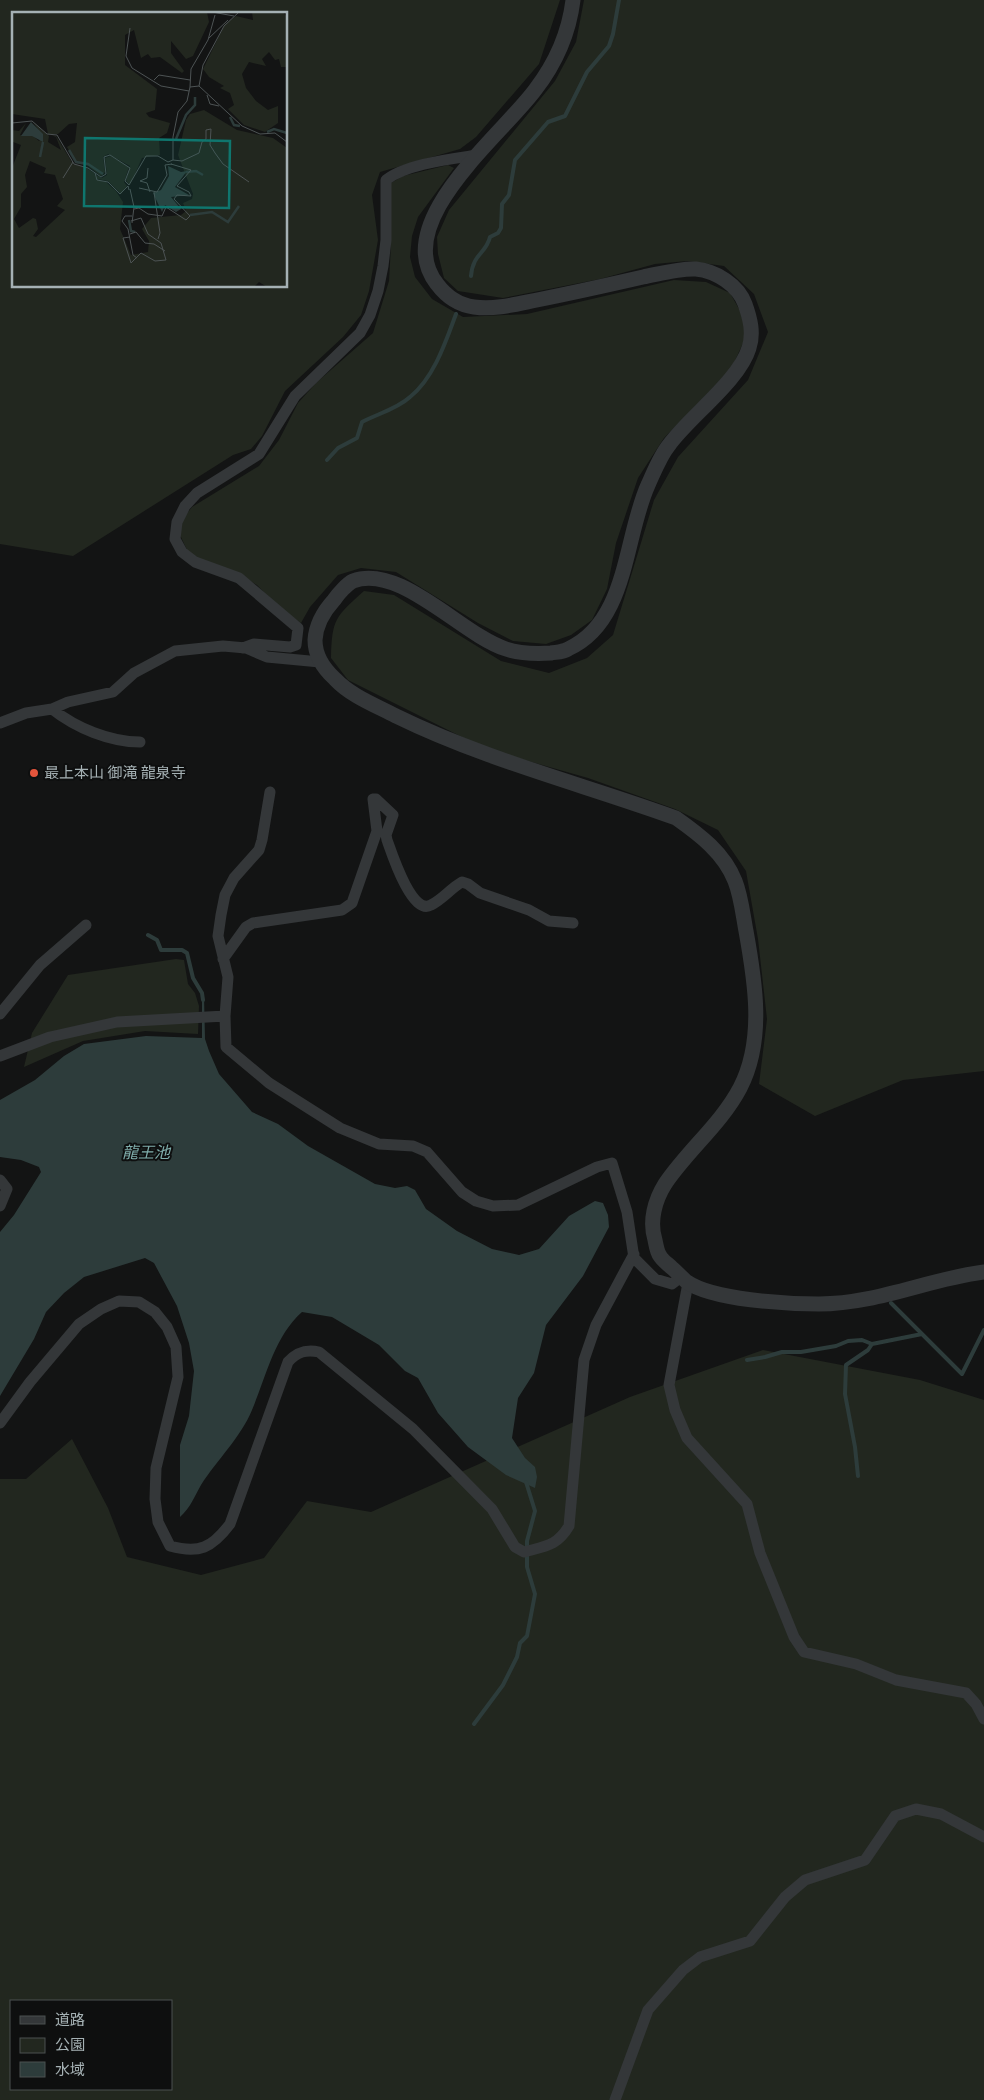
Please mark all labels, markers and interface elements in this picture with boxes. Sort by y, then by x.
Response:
inset map [12,12,288,288]
place label: 最上本山 御滝 龍泉寺 [44,764,186,782]
marker: 最上本山 御滝 龍泉寺 [28,767,40,779]
water label: 龍王池 [122,1143,172,1162]
legend [10,2000,172,2090]
text: 道路 [55,2011,85,2029]
text: 公園 [55,2036,85,2054]
text: 水域 [55,2061,85,2079]

